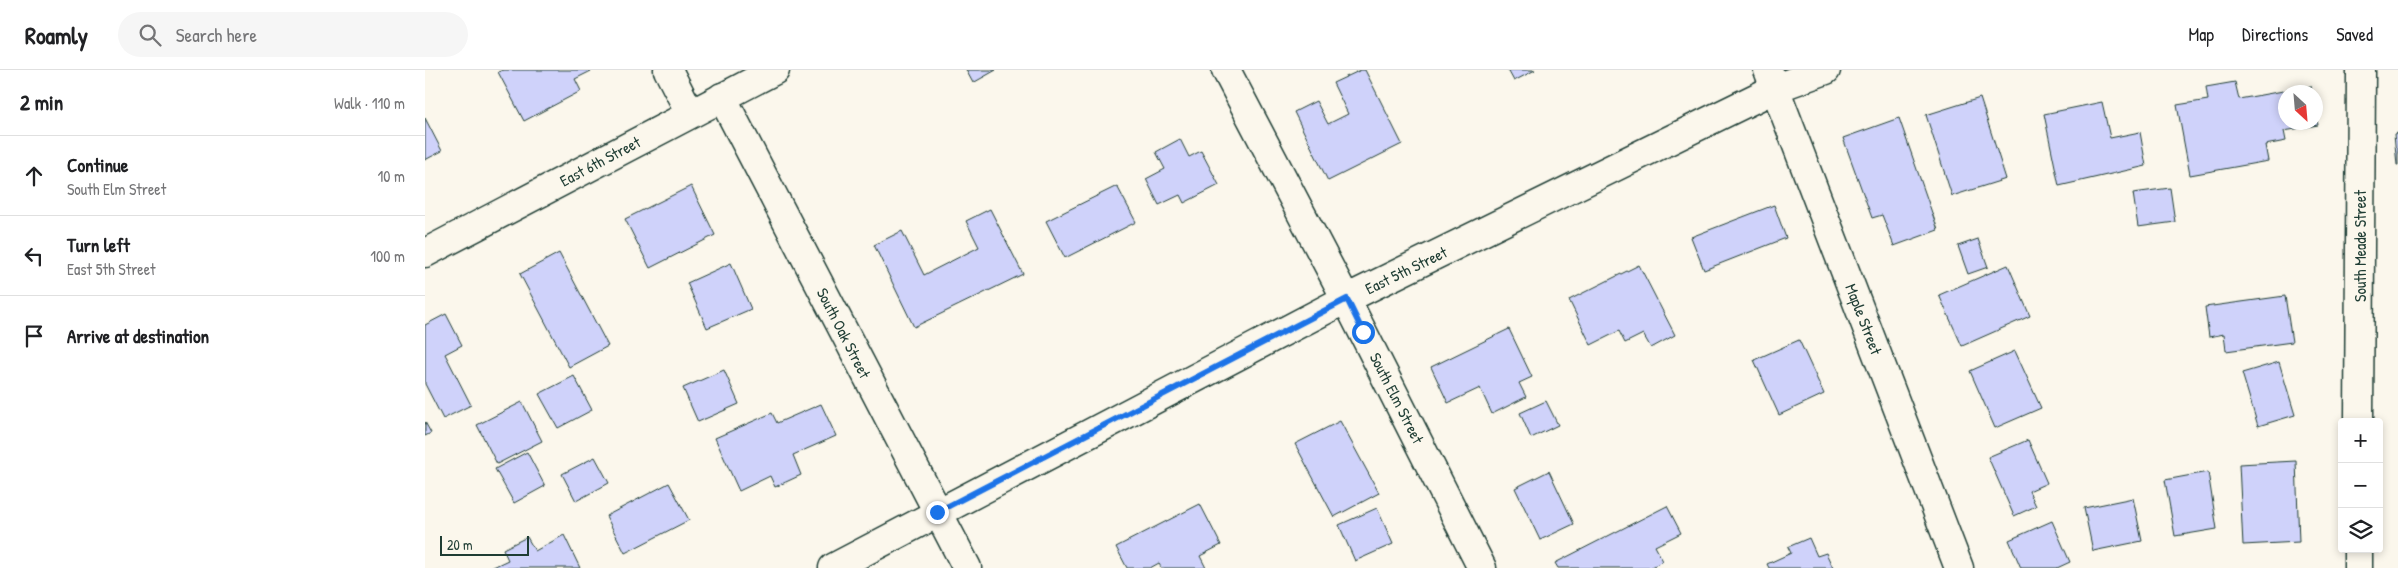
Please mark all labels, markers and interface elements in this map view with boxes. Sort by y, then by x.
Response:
search box [118,12,468,57]
text: Roamly [25,19,88,51]
icon: search [136,21,164,49]
text: Search here [176,22,257,48]
text: Map [2189,22,2214,47]
text: Directions [2242,22,2308,47]
text: Saved [2336,22,2373,47]
north arrow [2278,85,2323,130]
text: 2 min [20,88,63,117]
text: Walk · 110 m [334,92,405,114]
street label: East 6th Street [556,130,645,191]
text: Continue [67,152,128,178]
icon: ahead [20,162,48,190]
text: 10 m [377,165,405,187]
text: South Elm Street [67,178,166,200]
street label: South Meade Street [2349,190,2371,302]
text: Turn left [67,232,130,258]
street label: East 5th Street [1361,240,1451,299]
icon: left [20,242,48,270]
text: 100 m [370,245,405,267]
text: East 5th Street [67,258,156,280]
street label: Maple Street [1840,280,1888,358]
street label: South Oak Street [812,284,876,382]
route start [1352,321,1375,344]
icon: arrive [20,322,48,350]
text: Arrive at destination [67,323,209,349]
street label: South Elm Street [1365,349,1430,448]
map controls [2338,418,2383,553]
button: + [2338,418,2383,463]
button: − [2338,463,2383,508]
route end [926,501,949,524]
button: layers [2338,508,2383,553]
scale bar [440,533,529,556]
text: 20 m [447,535,473,554]

